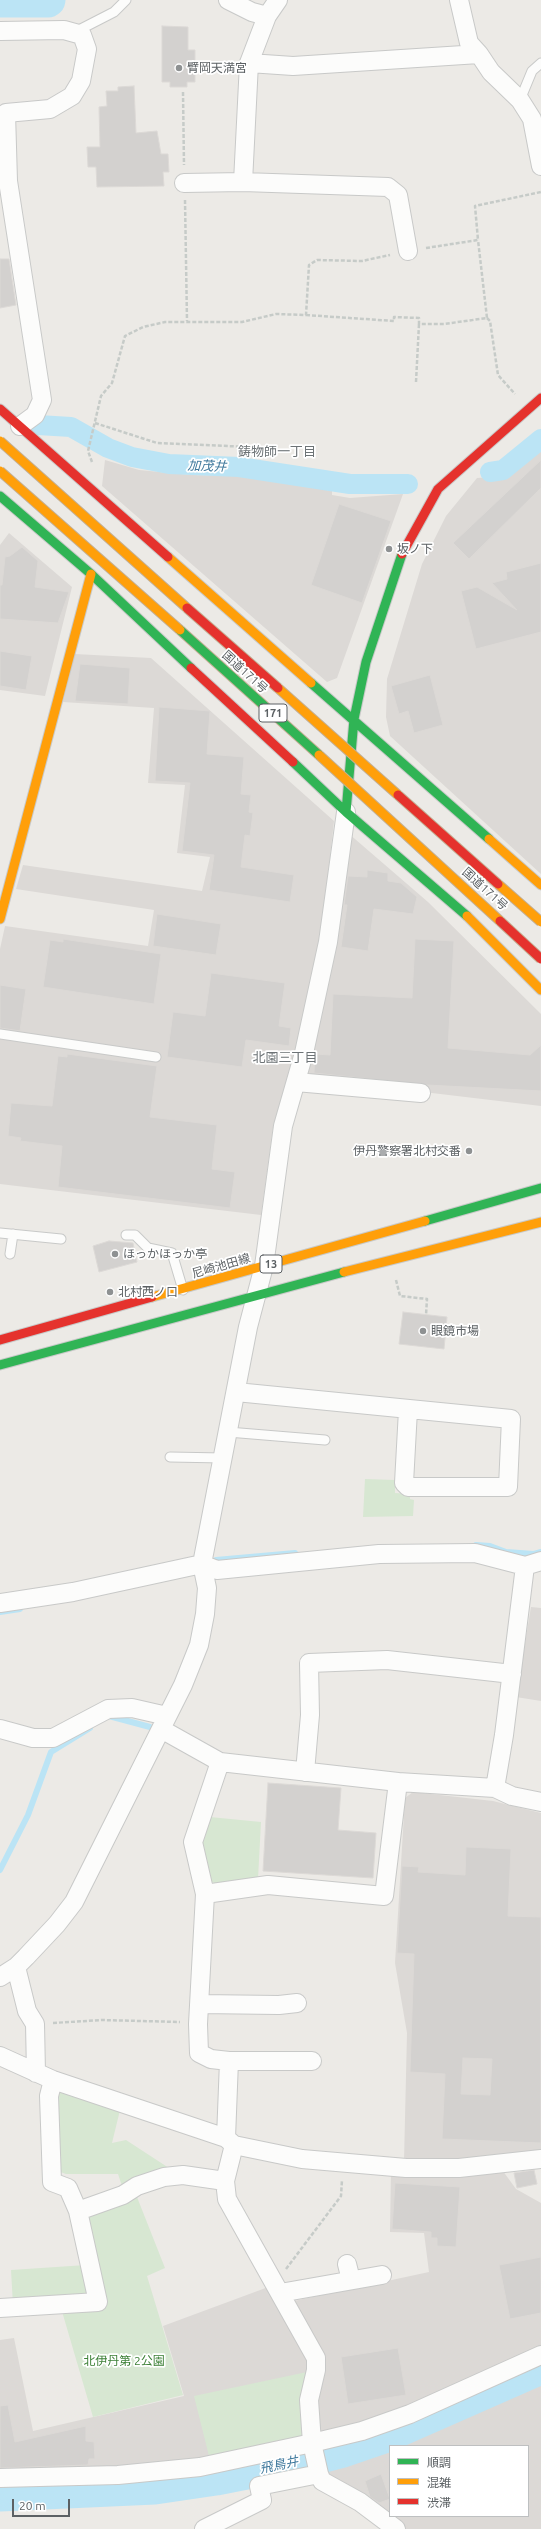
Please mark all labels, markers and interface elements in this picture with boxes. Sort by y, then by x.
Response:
place label: 臂岡天満宮 [187,61,247,75]
marker: 臂岡天満宮 [174,63,184,73]
district label: 鋳物師一丁目 [238,444,316,460]
water label: 加茂井 [187,458,227,474]
place label: 坂ノ下 [397,542,433,556]
marker: 坂ノ下 [384,544,394,554]
street label: 国道171号 [219,648,271,696]
road number: 171 [259,704,287,722]
street label: 国道171号 [459,865,511,913]
district label: 北園三丁目 [253,1050,317,1066]
place label: 伊丹警察署北村交番 [353,1144,461,1158]
marker: 伊丹警察署北村交番 [464,1146,474,1156]
place label: ほっかほっか亭 [123,1247,207,1261]
marker: ほっかほっか亭 [110,1249,120,1259]
street label: 尼崎池田線 [190,1251,252,1281]
road number: 13 [260,1255,282,1273]
place label: 北村西ノ口 [118,1285,178,1299]
marker: 北村西ノ口 [105,1287,115,1297]
place label: 眼鏡市場 [431,1324,479,1338]
marker: 眼鏡市場 [418,1326,428,1336]
park label: 北伊丹第 2公園 [83,2354,165,2368]
legend [389,2445,529,2517]
water label: 飛鳥井 [258,2453,300,2477]
text: 順調 [427,2456,451,2469]
text: 混雑 [427,2476,451,2489]
scale bar [14,2491,72,2517]
text: 渋滞 [427,2496,451,2509]
text: 20 m [19,2499,46,2512]

